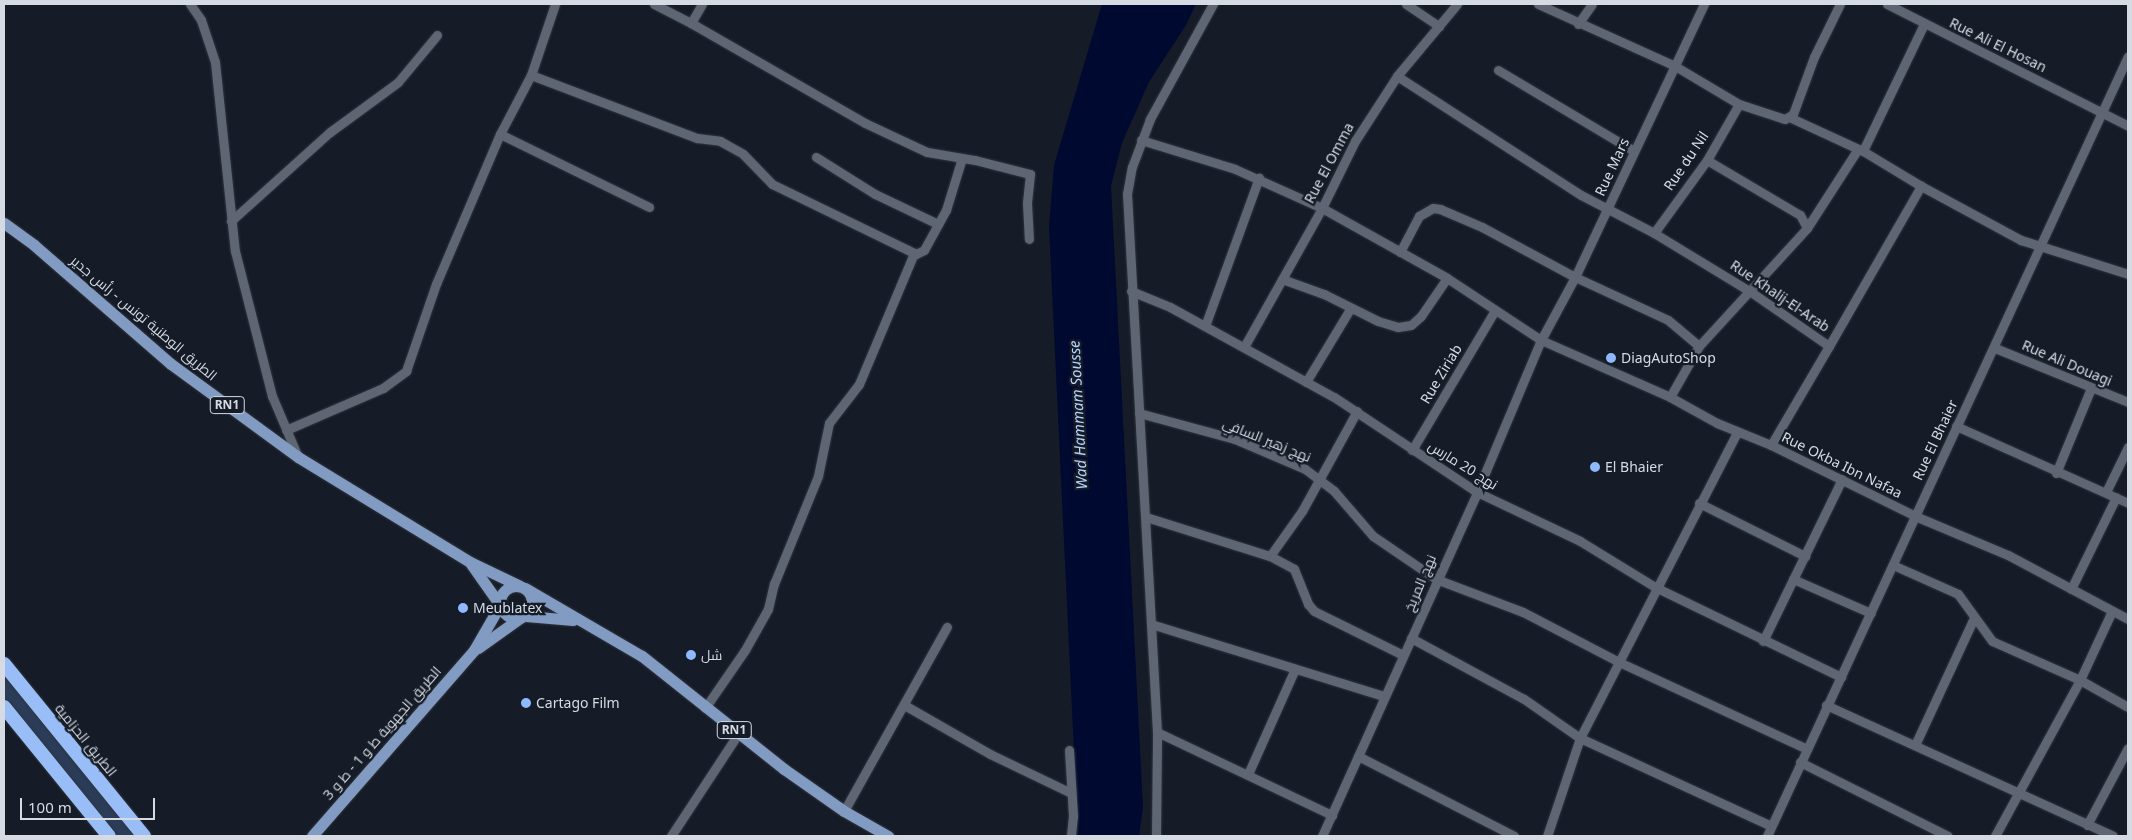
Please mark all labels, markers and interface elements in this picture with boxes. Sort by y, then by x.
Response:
street label: Rue Ali El Hosan [1947,14,2049,76]
street label: Rue El Omma [1301,120,1357,206]
street label: Rue du Nil [1660,128,1712,194]
street label: Rue Mars [1591,135,1633,199]
street label: الطريق الوطنية تونس - رأس جدير [68,252,220,384]
street label: Rue Khalij-El-Arab [1727,257,1833,335]
street label: Rue Ali Douagi [2019,336,2115,390]
water label: Wad Hammam Sousse [1065,340,1091,490]
street label: Rue Ziriab [1417,341,1465,407]
place label: DiagAutoShop [1621,350,1716,366]
marker: DiagAutoShop [1605,352,1617,364]
road number: RN1 [210,396,244,414]
street label: Rue El Bhaier [1909,397,1961,483]
street label: نهج زهير السافي [1220,415,1314,465]
street label: Rue Okba Ibn Nafaa [1779,429,1905,501]
street label: نهج 20 مارس [1425,437,1501,493]
place label: El Bhaier [1605,459,1663,475]
marker: El Bhaier [1589,461,1601,473]
street label: نهج المريخ [1400,552,1440,614]
place label: Meublatex [473,600,542,616]
marker: Meublatex [457,602,469,614]
place label: شل [701,647,722,663]
marker: شل [685,649,697,661]
street label: الطريق الجهوية ط و 1 - ط و 3 [319,663,445,803]
place label: Cartago Film [536,695,620,711]
marker: Cartago Film [520,697,532,709]
street label: الطريق الحزامية [52,700,120,780]
road number: RN1 [716,720,752,740]
scale bar [22,788,158,820]
text: 100 m [28,797,72,817]

